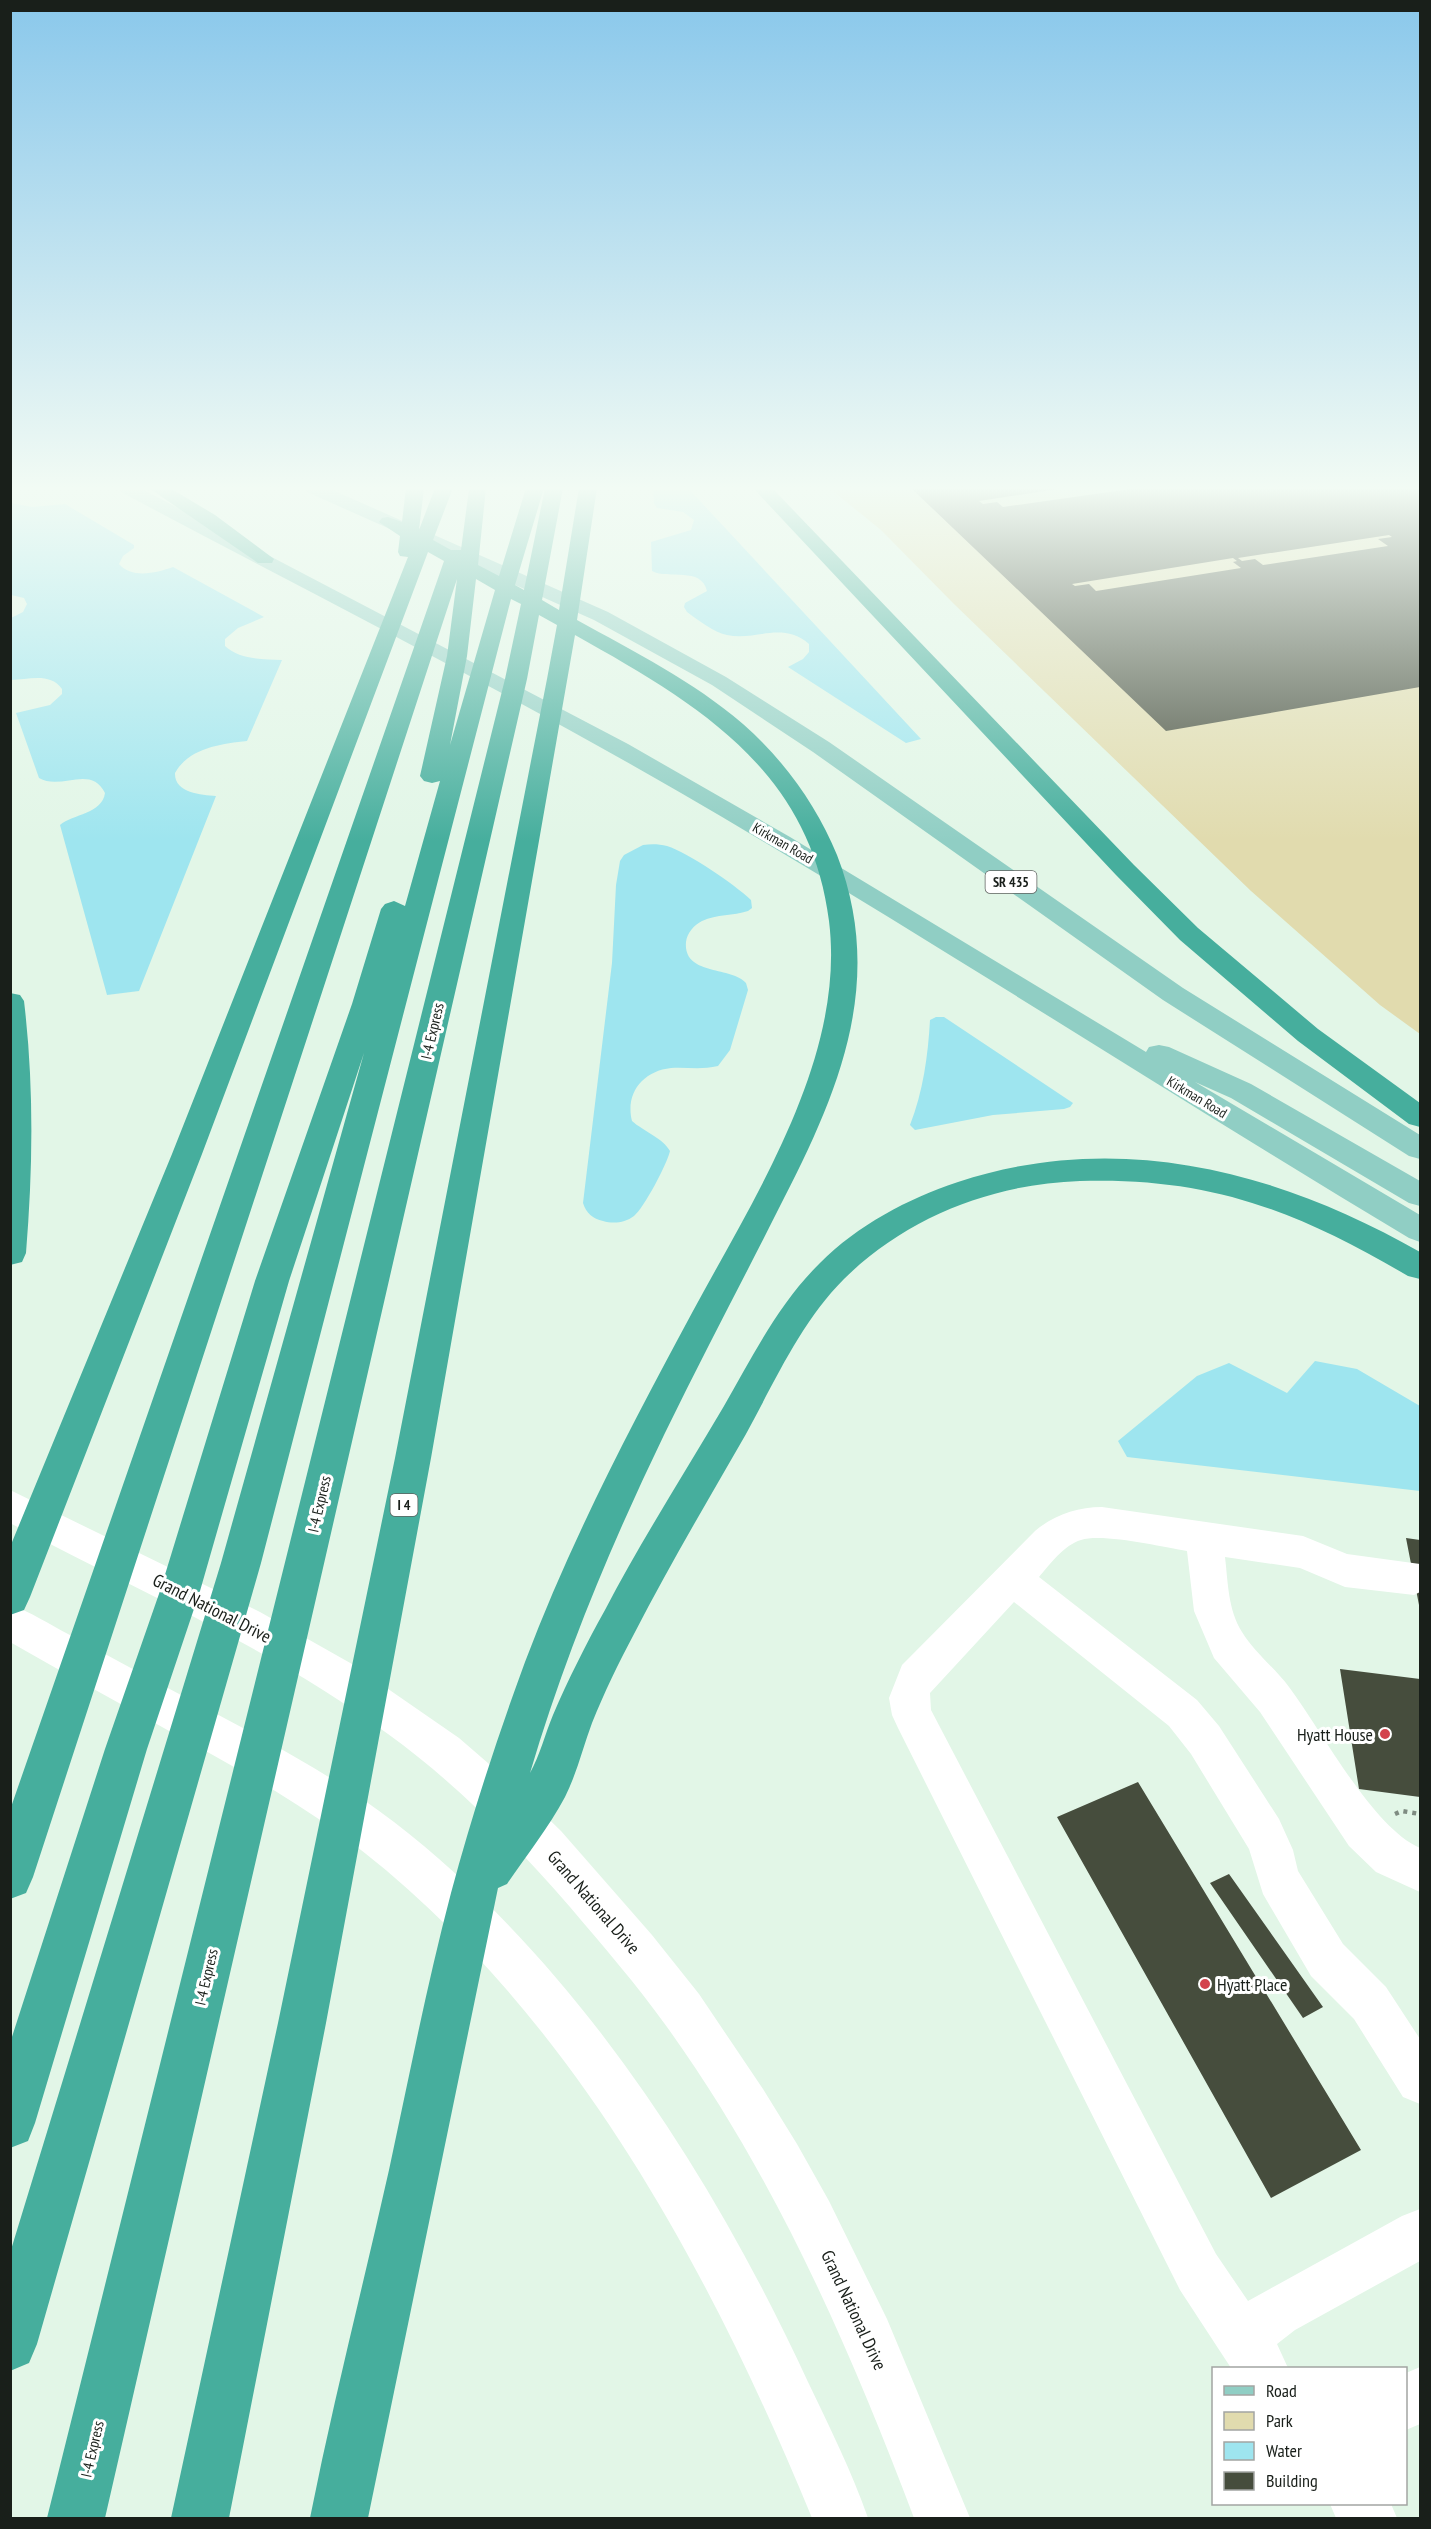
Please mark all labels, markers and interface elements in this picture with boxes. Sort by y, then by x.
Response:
street label: Kirkman Road [750,818,816,868]
road number: SR 435 [986,871,1036,893]
street label: I-4 Express [416,1001,448,1061]
street label: Kirkman Road [1164,1072,1230,1122]
street label: I-4 Express [303,1474,335,1534]
road number: I 4 [390,1494,418,1516]
street label: Grand National Drive [149,1568,275,1648]
place label: Hyatt House [1297,1723,1373,1746]
marker: Hyatt House [1378,1727,1392,1741]
street label: Grand National Drive [543,1845,645,1959]
street label: I-4 Express [190,1947,222,2007]
place label: Hyatt Place [1217,1973,1287,1996]
marker: Hyatt Place [1198,1977,1212,1991]
street label: Grand National Drive [816,2246,892,2374]
legend [1212,2367,1407,2505]
text: Road [1266,2379,1297,2402]
text: Park [1266,2409,1293,2432]
street label: I-4 Express [76,2419,108,2479]
text: Water [1266,2439,1302,2462]
text: Building [1266,2469,1318,2492]

